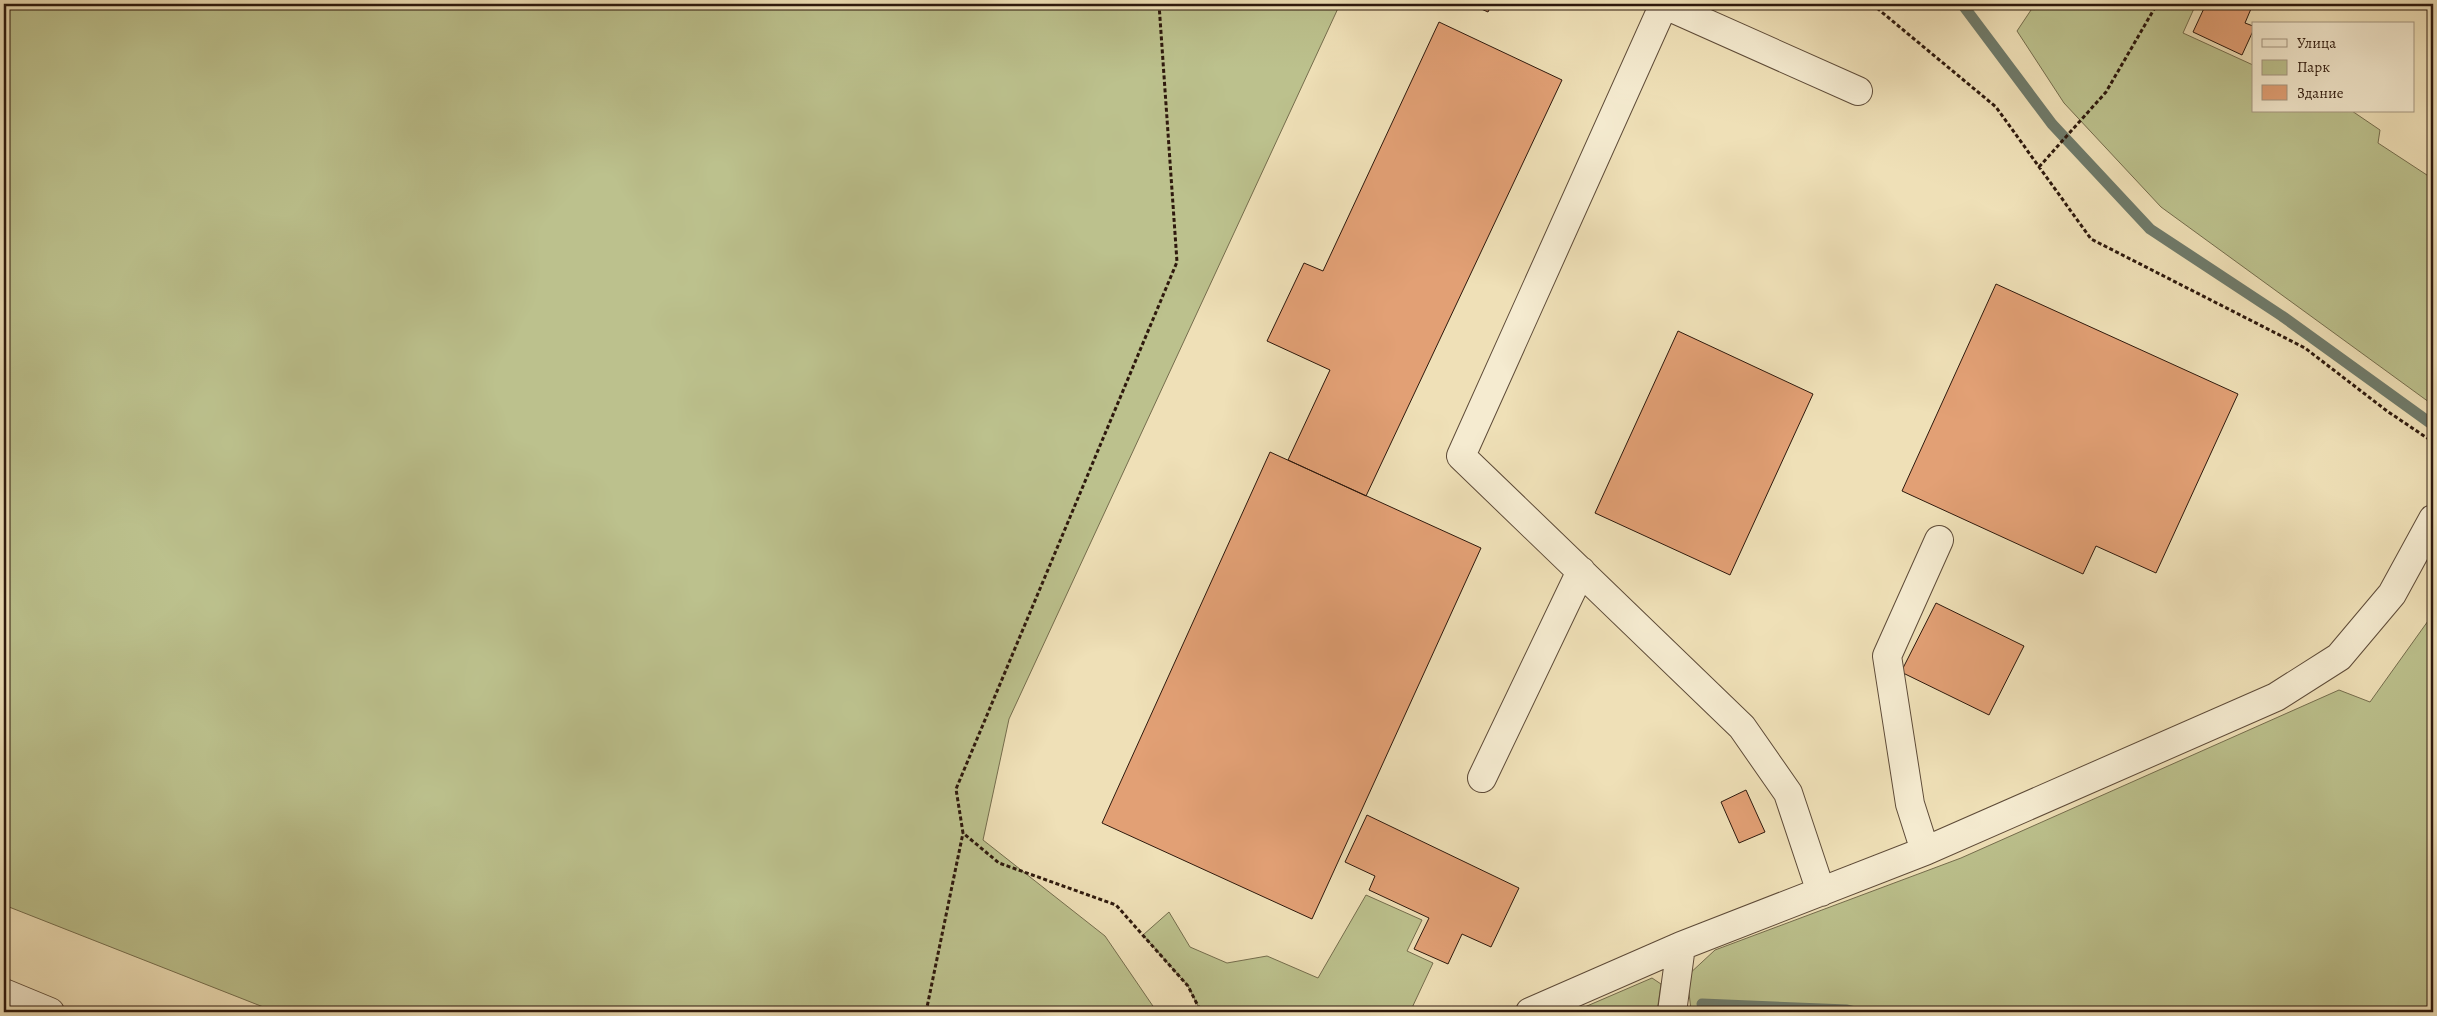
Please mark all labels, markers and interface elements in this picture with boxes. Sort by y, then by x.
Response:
legend [2252,22,2414,112]
text: Улица [2297,33,2336,53]
text: Парк [2297,57,2330,77]
text: Здание [2297,83,2344,103]

